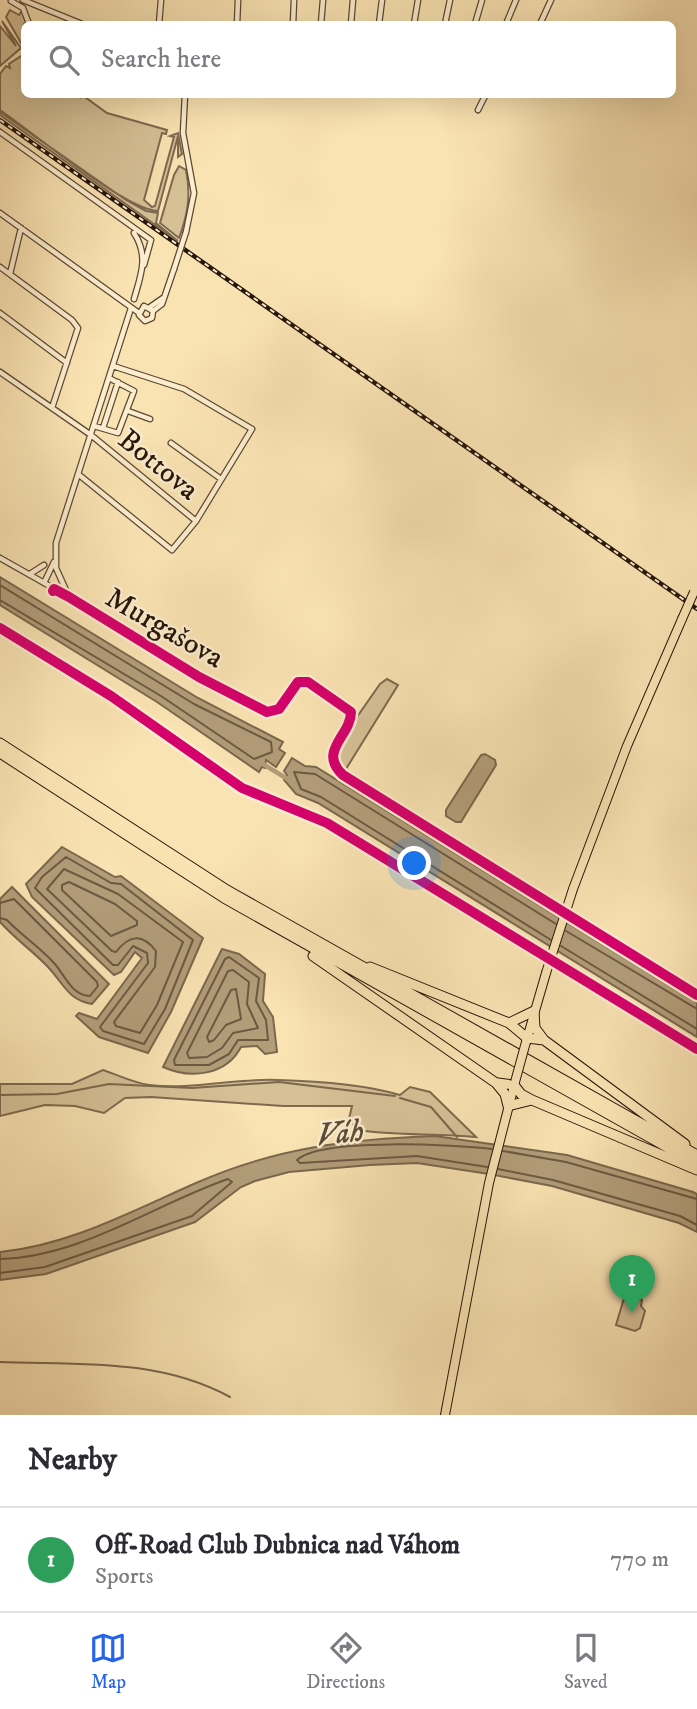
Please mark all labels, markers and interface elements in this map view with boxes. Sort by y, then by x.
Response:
search box [21,21,676,98]
icon: search [45,41,83,79]
text: Search here [101,43,221,76]
street label: Bottova [110,421,206,509]
street label: Murgašova [98,580,230,677]
your location [397,846,431,880]
water label: Váh [314,1111,367,1157]
pin: 1 [609,1255,655,1313]
text: Nearby [28,1442,117,1479]
text: Off-Road Club Dubnica nad Váhom [95,1529,460,1562]
text: 1 [47,1545,55,1574]
text: 770 m [610,1545,669,1574]
text: Sports [95,1562,153,1591]
tab: Map [89,1629,127,1694]
tab: Directions [306,1629,385,1694]
tab: Saved [564,1629,608,1694]

